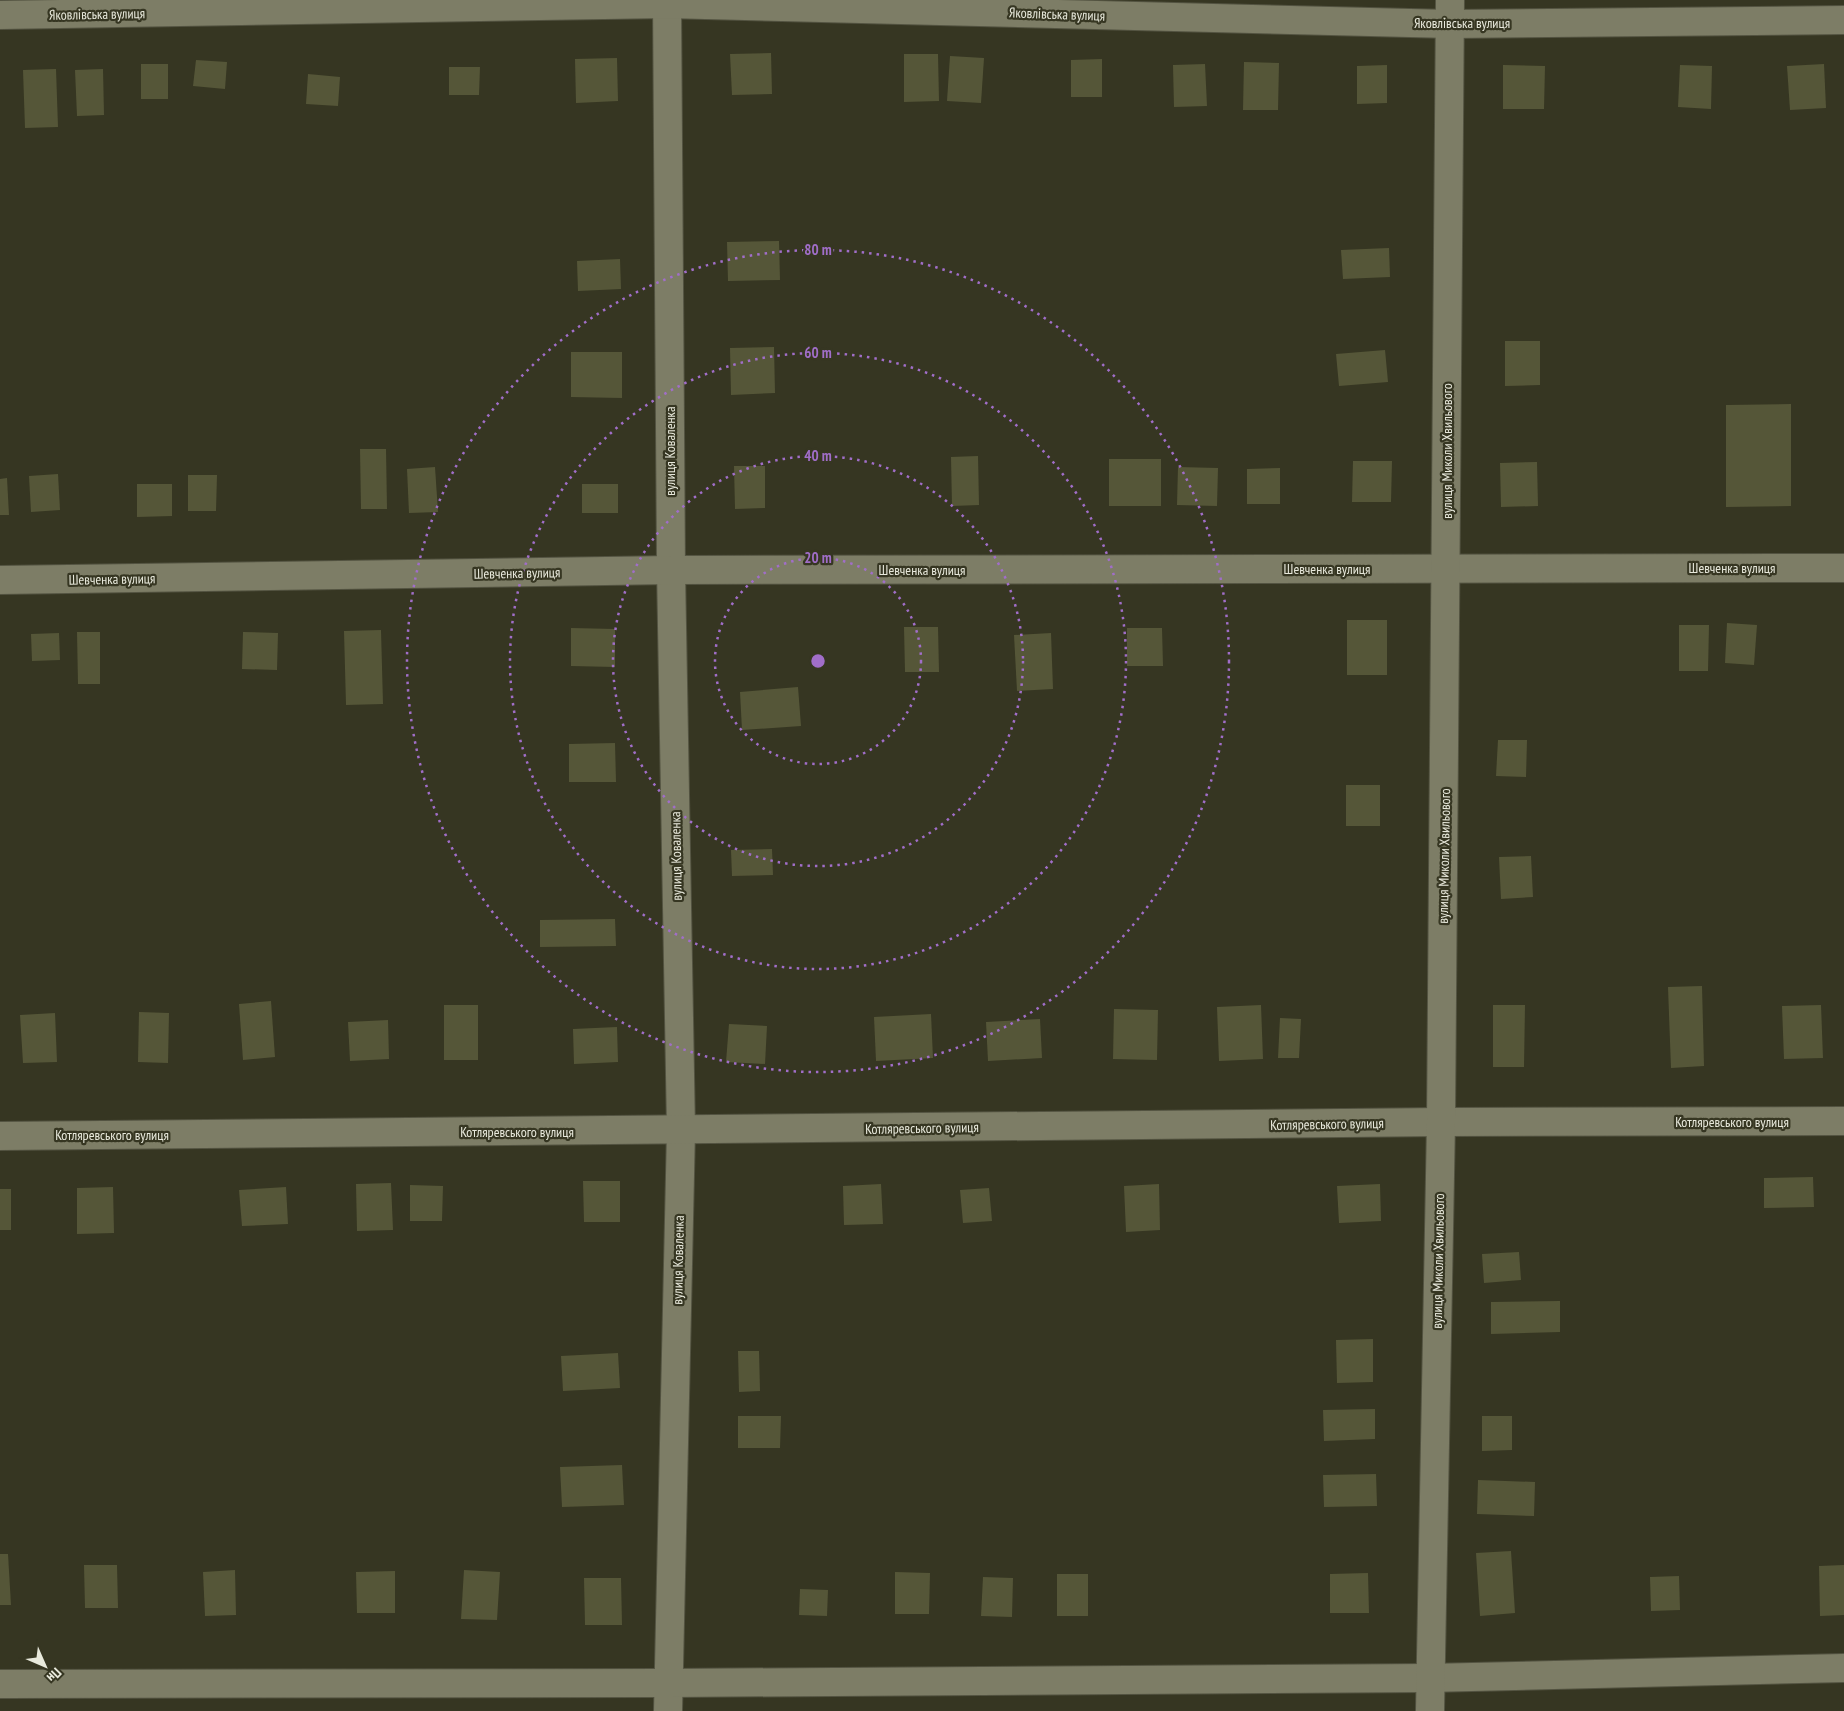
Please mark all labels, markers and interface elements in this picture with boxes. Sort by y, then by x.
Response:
street label: Яковлівська вулиця [1009,3,1105,25]
street label: Яковлівська вулиця [49,4,145,24]
street label: Яковлівська вулиця [1414,14,1510,32]
text: 80 m [804,240,832,259]
text: 60 m [804,343,832,362]
street label: вулиця Миколи Хвильового [1438,383,1456,519]
street label: вулиця Коваленка [661,406,679,496]
text: 40 m [804,446,832,465]
text: 20 m [804,548,832,567]
street label: Шевченка вулиця [1689,559,1775,577]
street label: Шевченка вулиця [1284,560,1370,578]
street label: Шевченка вулиця [879,561,965,579]
street label: Шевченка вулиця [473,563,561,583]
street label: Шевченка вулиця [68,569,156,589]
centre of rings [809,652,827,670]
street label: вулиця Миколи Хвильового [1434,788,1454,924]
street label: вулиця Коваленка [666,811,686,901]
street label: Котляревського вулиця [1675,1113,1789,1131]
street label: Котляревського вулиця [1270,1114,1384,1134]
street label: Котляревського вулиця [865,1118,979,1138]
street label: Котляревського вулиця [460,1123,574,1141]
street label: Котляревського вулиця [55,1126,169,1144]
street label: вулиця Миколи Хвильового [1428,1193,1448,1329]
street label: вулиця Коваленка [668,1215,688,1305]
north arrow [20,1641,70,1691]
text: Пн [43,1664,65,1686]

